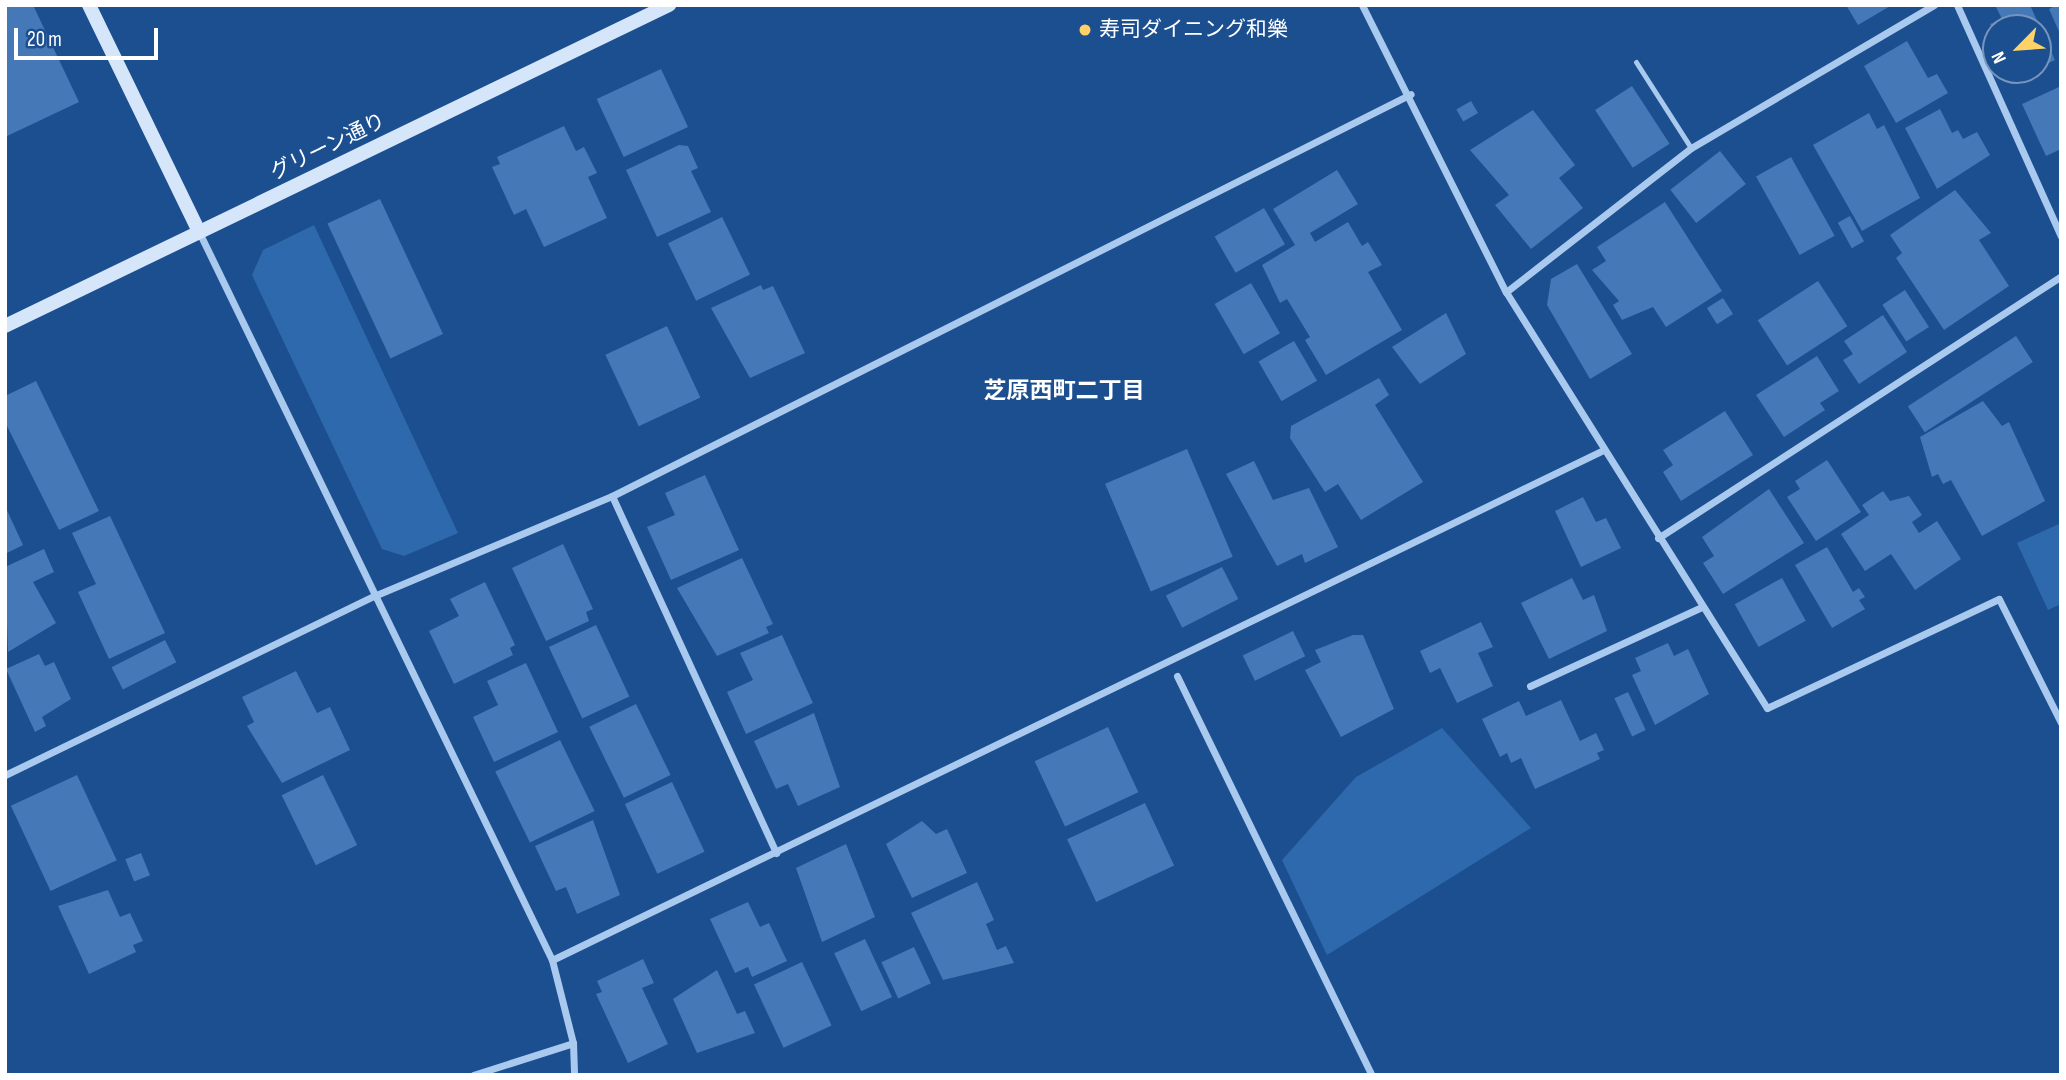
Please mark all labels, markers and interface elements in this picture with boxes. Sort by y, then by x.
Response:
scale bar [18,14,161,58]
north arrow [1982,14,2052,84]
place label: 寿司ダイニング和樂 [1099,17,1288,43]
marker: 寿司ダイニング和樂 [1077,22,1093,38]
text: 20 m [27,27,62,52]
text: N [1987,48,2012,67]
street label: グリーン通り [266,108,390,186]
district label: 芝原西町二丁目 [984,377,1144,405]

